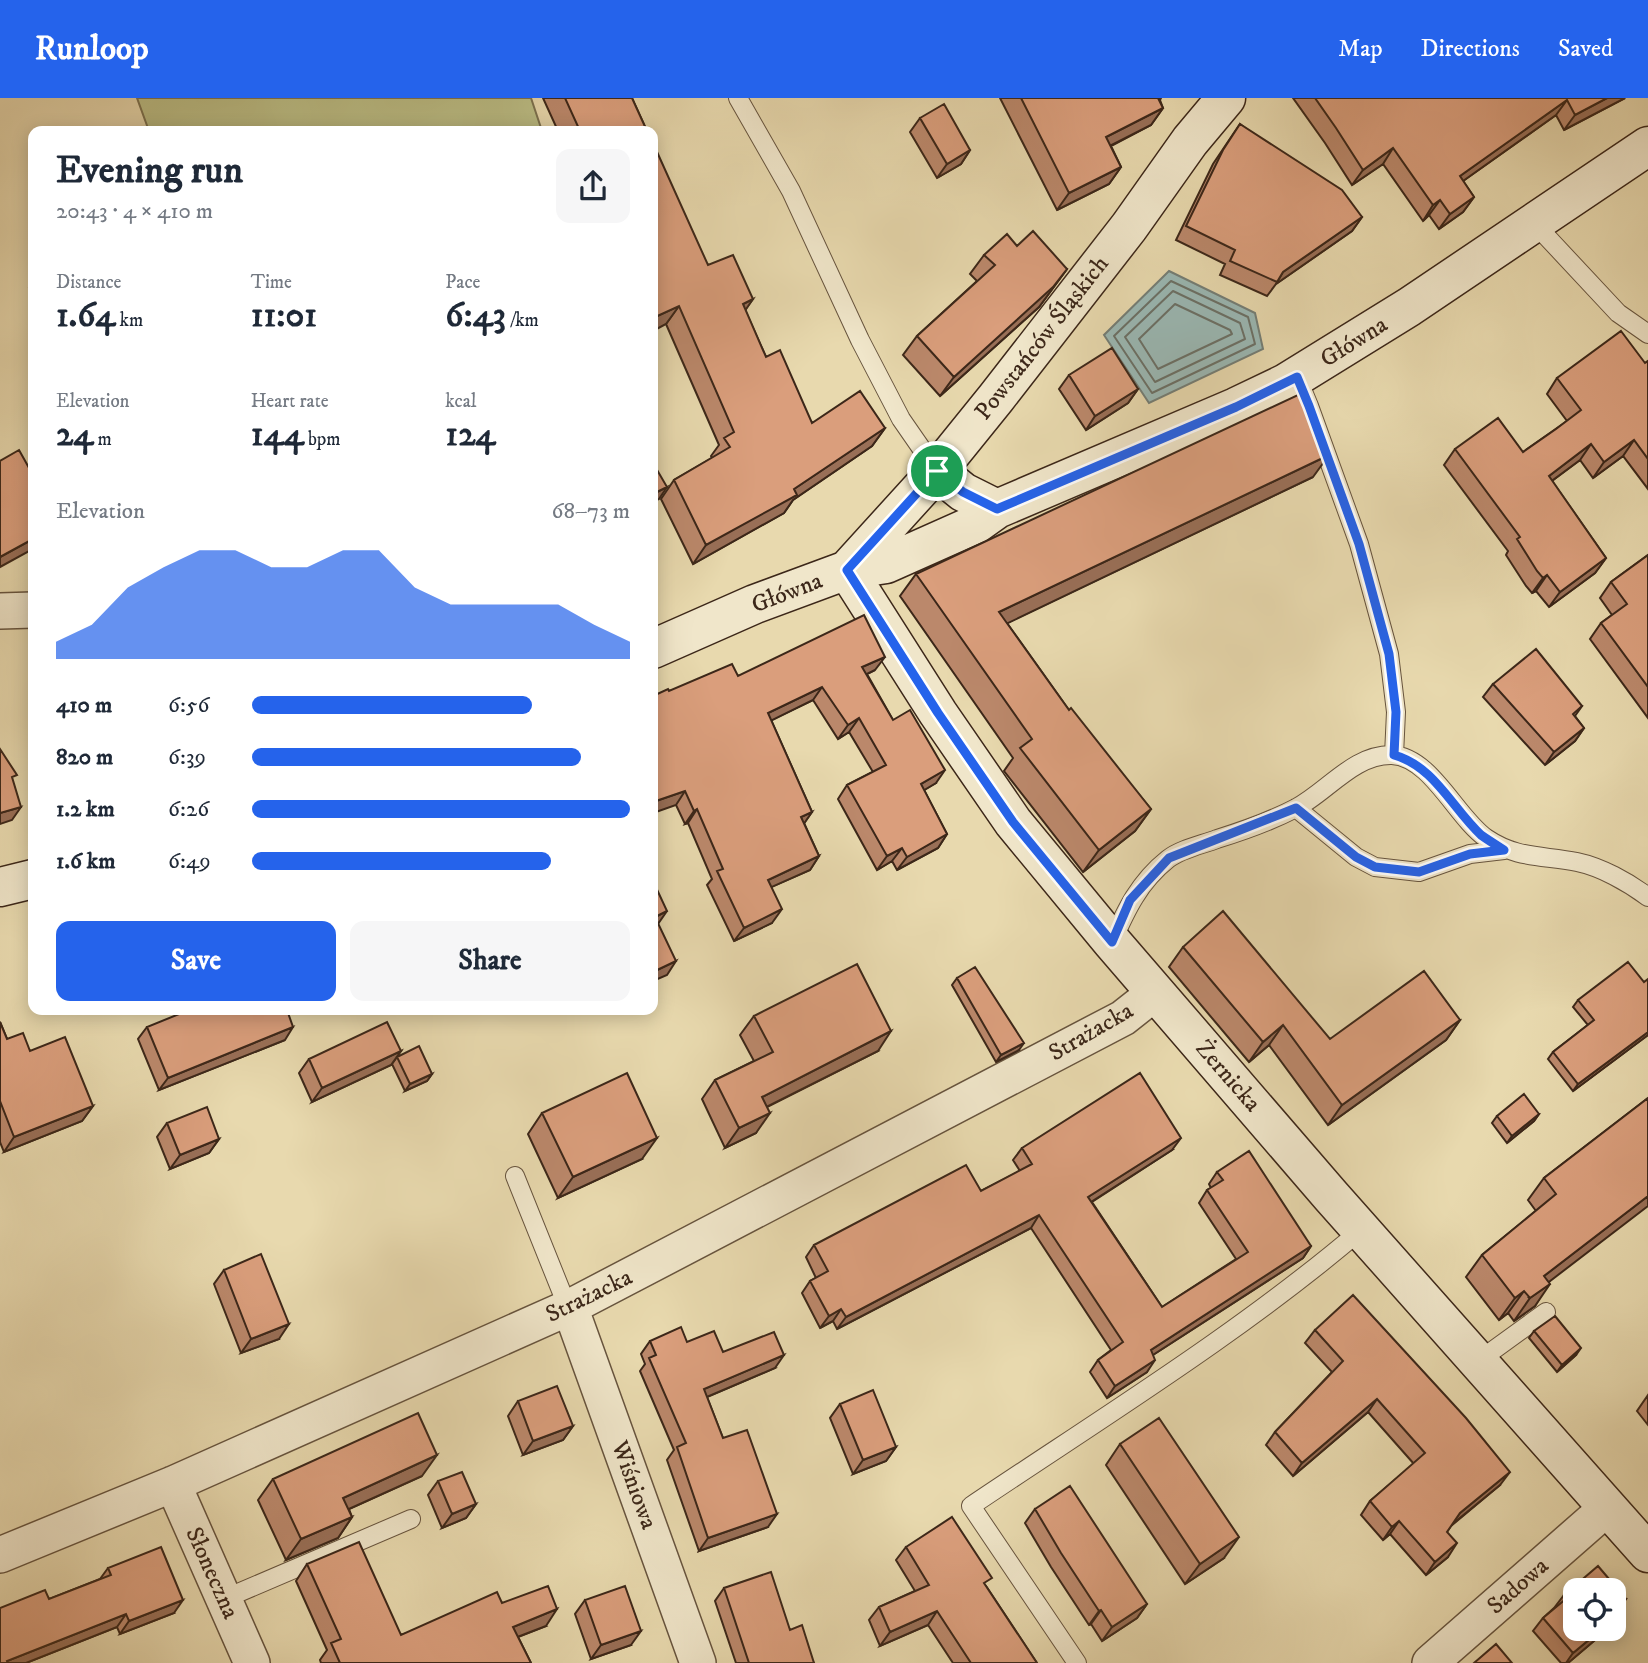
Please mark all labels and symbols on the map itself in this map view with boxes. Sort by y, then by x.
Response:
street label: Powstańców Śląskich [968,249,1116,426]
street label: Główna [1315,309,1394,374]
pin [907,441,967,501]
street label: Główna [747,566,827,620]
street label: Strażacka [1043,996,1139,1068]
street label: Żernicka [1189,1033,1269,1119]
street label: Strażacka [541,1262,638,1330]
street label: Wiśniowa [604,1436,664,1534]
street label: Słoneczna [179,1522,246,1624]
street label: Sadowa [1481,1551,1556,1621]

